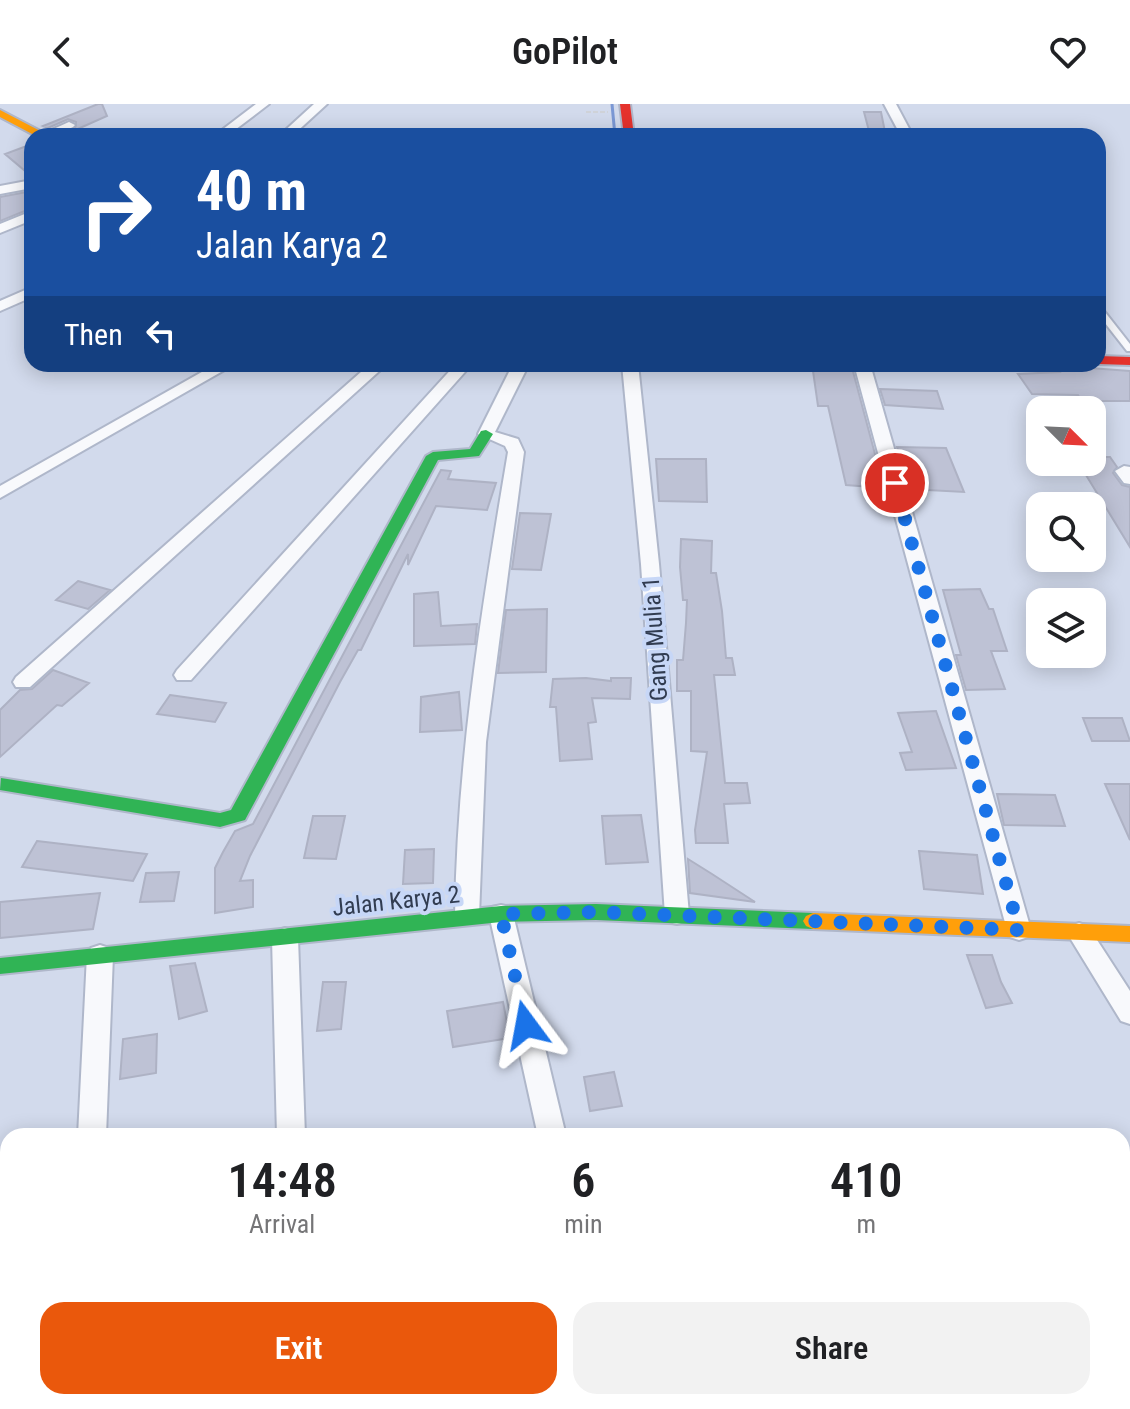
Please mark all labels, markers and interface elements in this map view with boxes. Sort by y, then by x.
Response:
icon: back [40,30,84,74]
icon: heart [1046,30,1090,74]
text: GoPilot [512,31,618,73]
text: 40 m [196,158,307,224]
icon: right [64,160,168,264]
text: Jalan Karya 2 [196,225,388,267]
icon: left [139,312,183,356]
text: Then [64,317,123,352]
north arrow [1026,396,1106,476]
map controls [1026,396,1106,668]
pin [861,449,929,517]
icon: arrive [873,461,917,505]
button: search [1026,492,1106,572]
street label: Gang Mulia 1 [637,576,673,702]
button: layers [1026,588,1106,668]
street label: Jalan Karya 2 [331,880,461,922]
position arrow [484,983,568,1067]
text: 14:48 [228,1152,337,1209]
text: 6 [571,1152,595,1209]
text: 410 [830,1152,902,1209]
text: Arrival [249,1209,315,1239]
text: min [564,1209,602,1239]
text: m [856,1209,876,1239]
button: Exit [40,1302,557,1394]
button: Share [573,1302,1090,1394]

